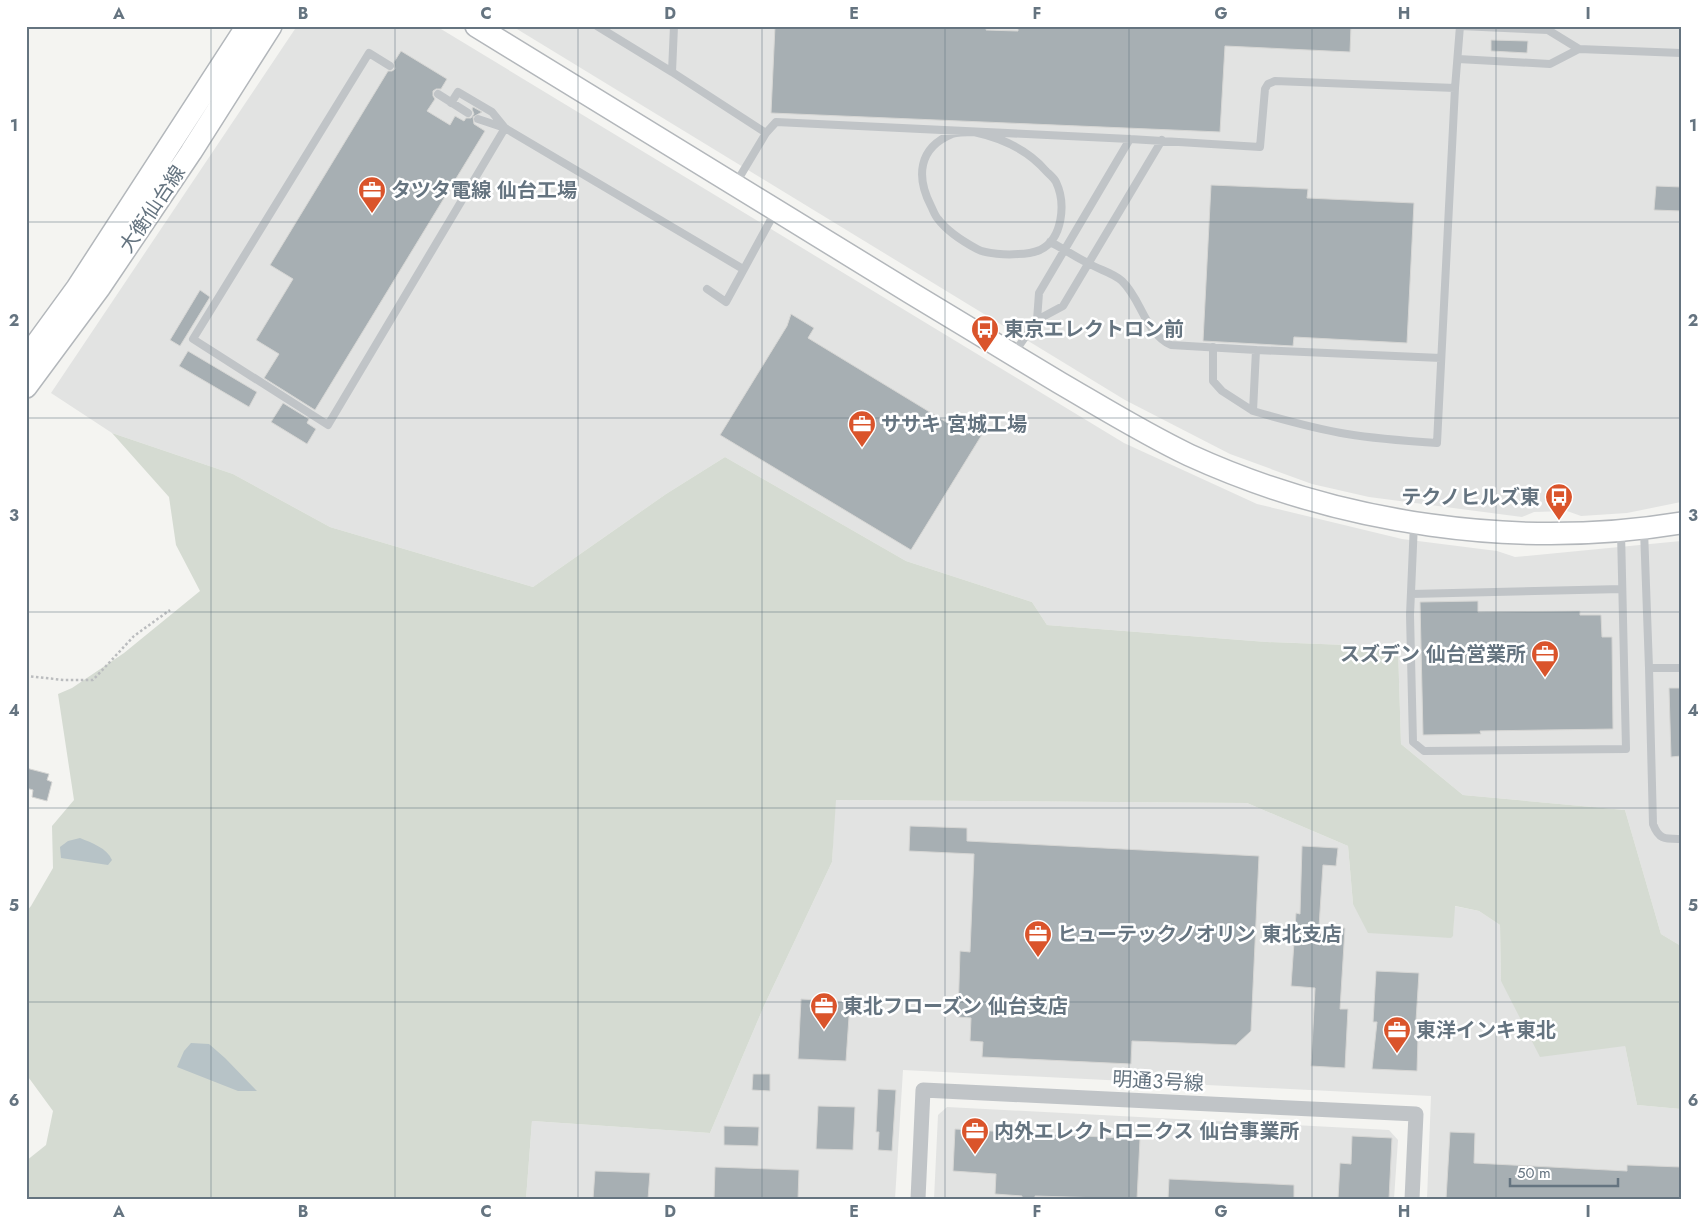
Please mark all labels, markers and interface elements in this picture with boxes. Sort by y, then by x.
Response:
text: A [112,2,125,25]
text: B [298,2,308,25]
text: C [480,2,492,25]
text: D [664,2,676,25]
text: E [849,2,859,25]
text: F [1033,2,1041,25]
text: G [1214,2,1228,25]
text: H [1398,2,1410,25]
text: I [1585,2,1591,25]
text: 1 [10,114,18,137]
text: 1 [1689,114,1697,137]
street label: 大衡仙台線 [112,160,192,259]
office icon: タツタ電線 仙台工場 [357,175,387,214]
place label: タツタ電線 仙台工場 [391,176,577,205]
text: 2 [9,309,19,332]
text: 2 [1688,309,1698,332]
bus stop icon: 東京エレクトロン前 [970,314,1000,353]
place label: 東京エレクトロン前 [1004,315,1184,344]
office icon: ササキ 宮城工場 [847,409,877,448]
place label: ササキ 宮城工場 [881,410,1027,439]
bus stop icon: テクノヒルズ東 [1544,482,1574,521]
place label: テクノヒルズ東 [1401,483,1540,512]
text: 3 [9,504,19,527]
text: 3 [1688,504,1698,527]
office icon: スズデン 仙台営業所 [1530,639,1560,678]
place label: スズデン 仙台営業所 [1340,640,1526,669]
text: 4 [8,699,20,722]
text: 4 [1687,699,1699,722]
text: 5 [9,894,19,917]
text: 5 [1688,894,1698,917]
office icon: ヒューテックノオリン 東北支店 [1023,919,1053,958]
place label: ヒューテックノオリン 東北支店 [1057,920,1342,949]
office icon: 東北フローズン 仙台支店 [809,991,839,1030]
place label: 東北フローズン 仙台支店 [843,992,1068,1021]
office icon: 東洋インキ東北 [1382,1015,1412,1054]
place label: 東洋インキ東北 [1416,1016,1556,1045]
street label: 明通３号線 [1111,1065,1204,1098]
text: 6 [9,1089,19,1112]
text: 6 [1688,1089,1698,1112]
office icon: 内外エレクトロニクス 仙台事業所 [960,1116,990,1155]
place label: 内外エレクトロニクス 仙台事業所 [994,1117,1299,1146]
scale bar [1510,1155,1617,1187]
text: 50 m [1517,1162,1551,1184]
text: A [112,1200,125,1223]
text: B [298,1200,308,1223]
text: C [480,1200,492,1223]
text: D [664,1200,676,1223]
text: E [849,1200,859,1223]
text: F [1033,1200,1041,1223]
text: G [1214,1200,1228,1223]
text: H [1398,1200,1410,1223]
text: I [1585,1200,1591,1223]

